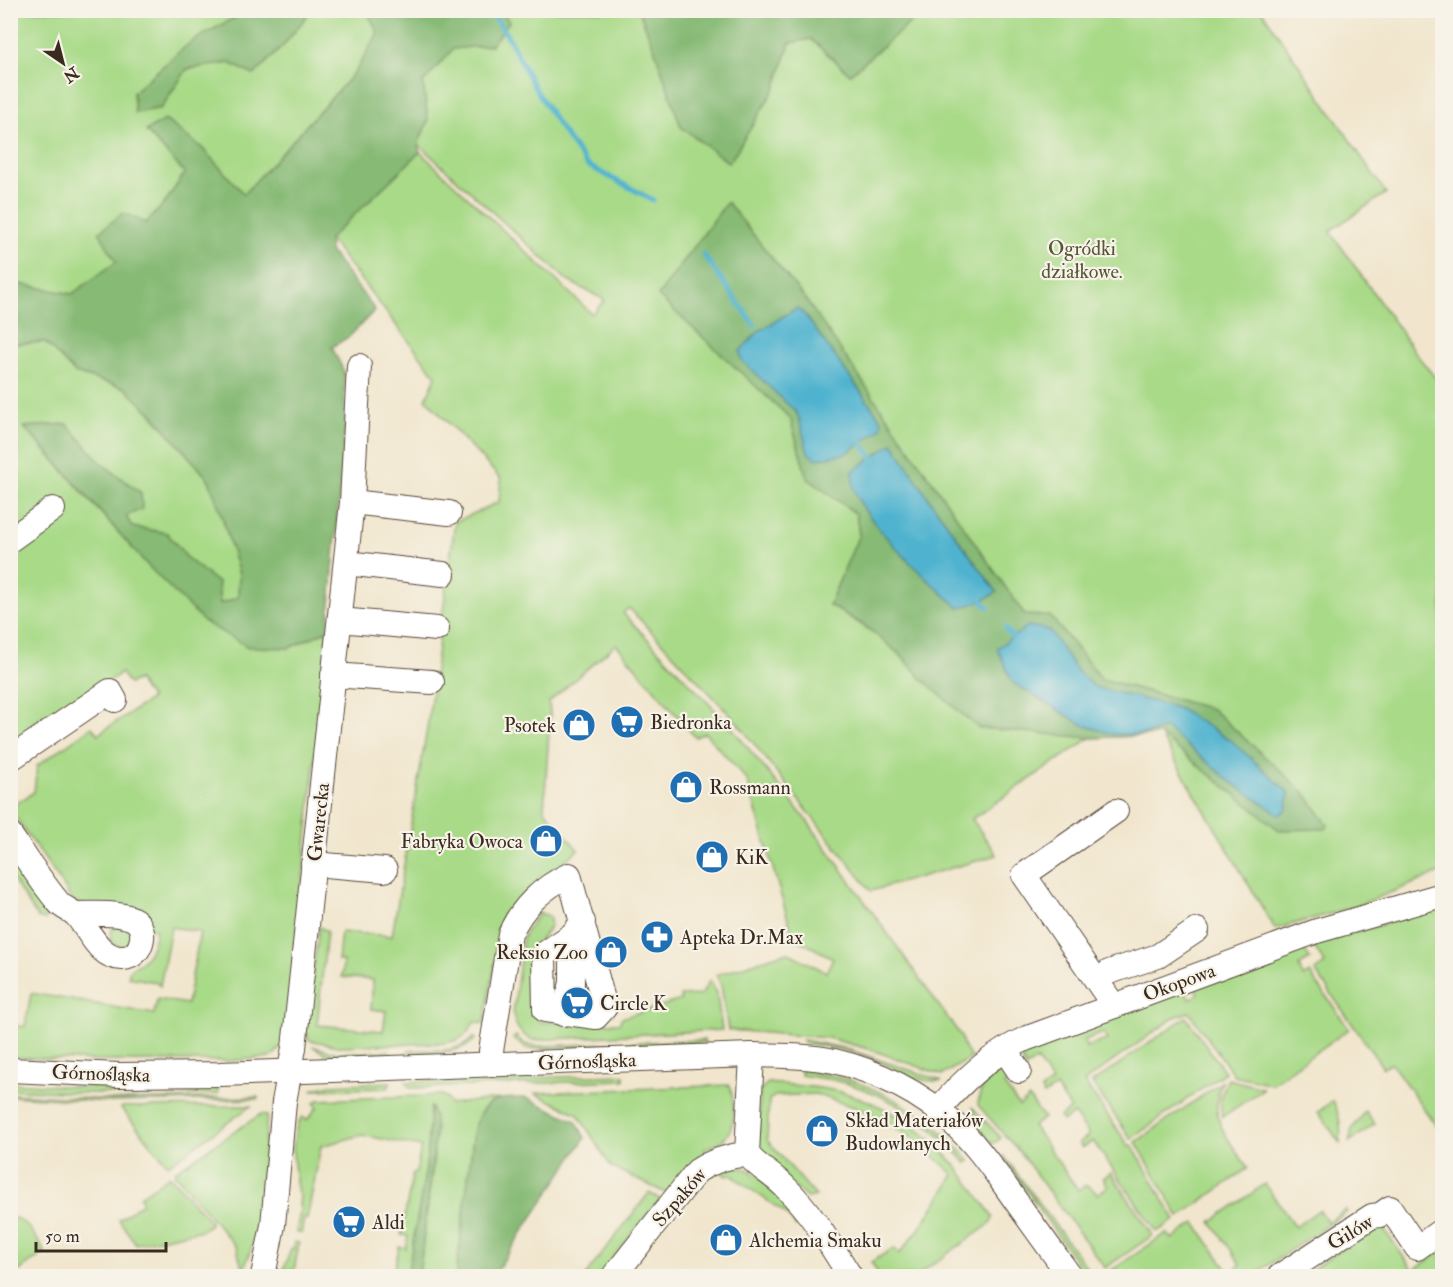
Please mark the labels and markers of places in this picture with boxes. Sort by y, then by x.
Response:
supermarket icon: Biedronka [609,704,645,740]
shop icon: Psotek [561,707,597,743]
place label: Biedronka [650,710,732,735]
place label: Psotek [504,713,556,738]
shop icon: Rossmann [668,769,704,805]
place label: Rossmann [709,775,791,800]
shop icon: Fabryka Owoca [528,823,564,859]
place label: Fabryka Owoca [401,829,524,854]
shop icon: KiK [694,839,730,875]
place label: KiK [735,845,769,870]
pharmacy icon: Apteka Dr.Max [639,919,675,955]
place label: Apteka Dr.Max [679,925,803,951]
shop icon: Reksio Zoo [593,934,629,970]
place label: Reksio Zoo [496,940,588,965]
supermarket icon: Circle K [559,985,595,1021]
place label: Circle K [600,991,668,1016]
place label: Skład Materiałów Budowlanych [845,1108,984,1156]
shop icon: Skład Materiałów Budowlanych [804,1113,840,1149]
supermarket icon: Aldi [331,1204,367,1240]
place label: Aldi [371,1210,405,1235]
shop icon: Alchemia Smaku [708,1222,744,1258]
place label: Alchemia Smaku [748,1228,882,1253]

